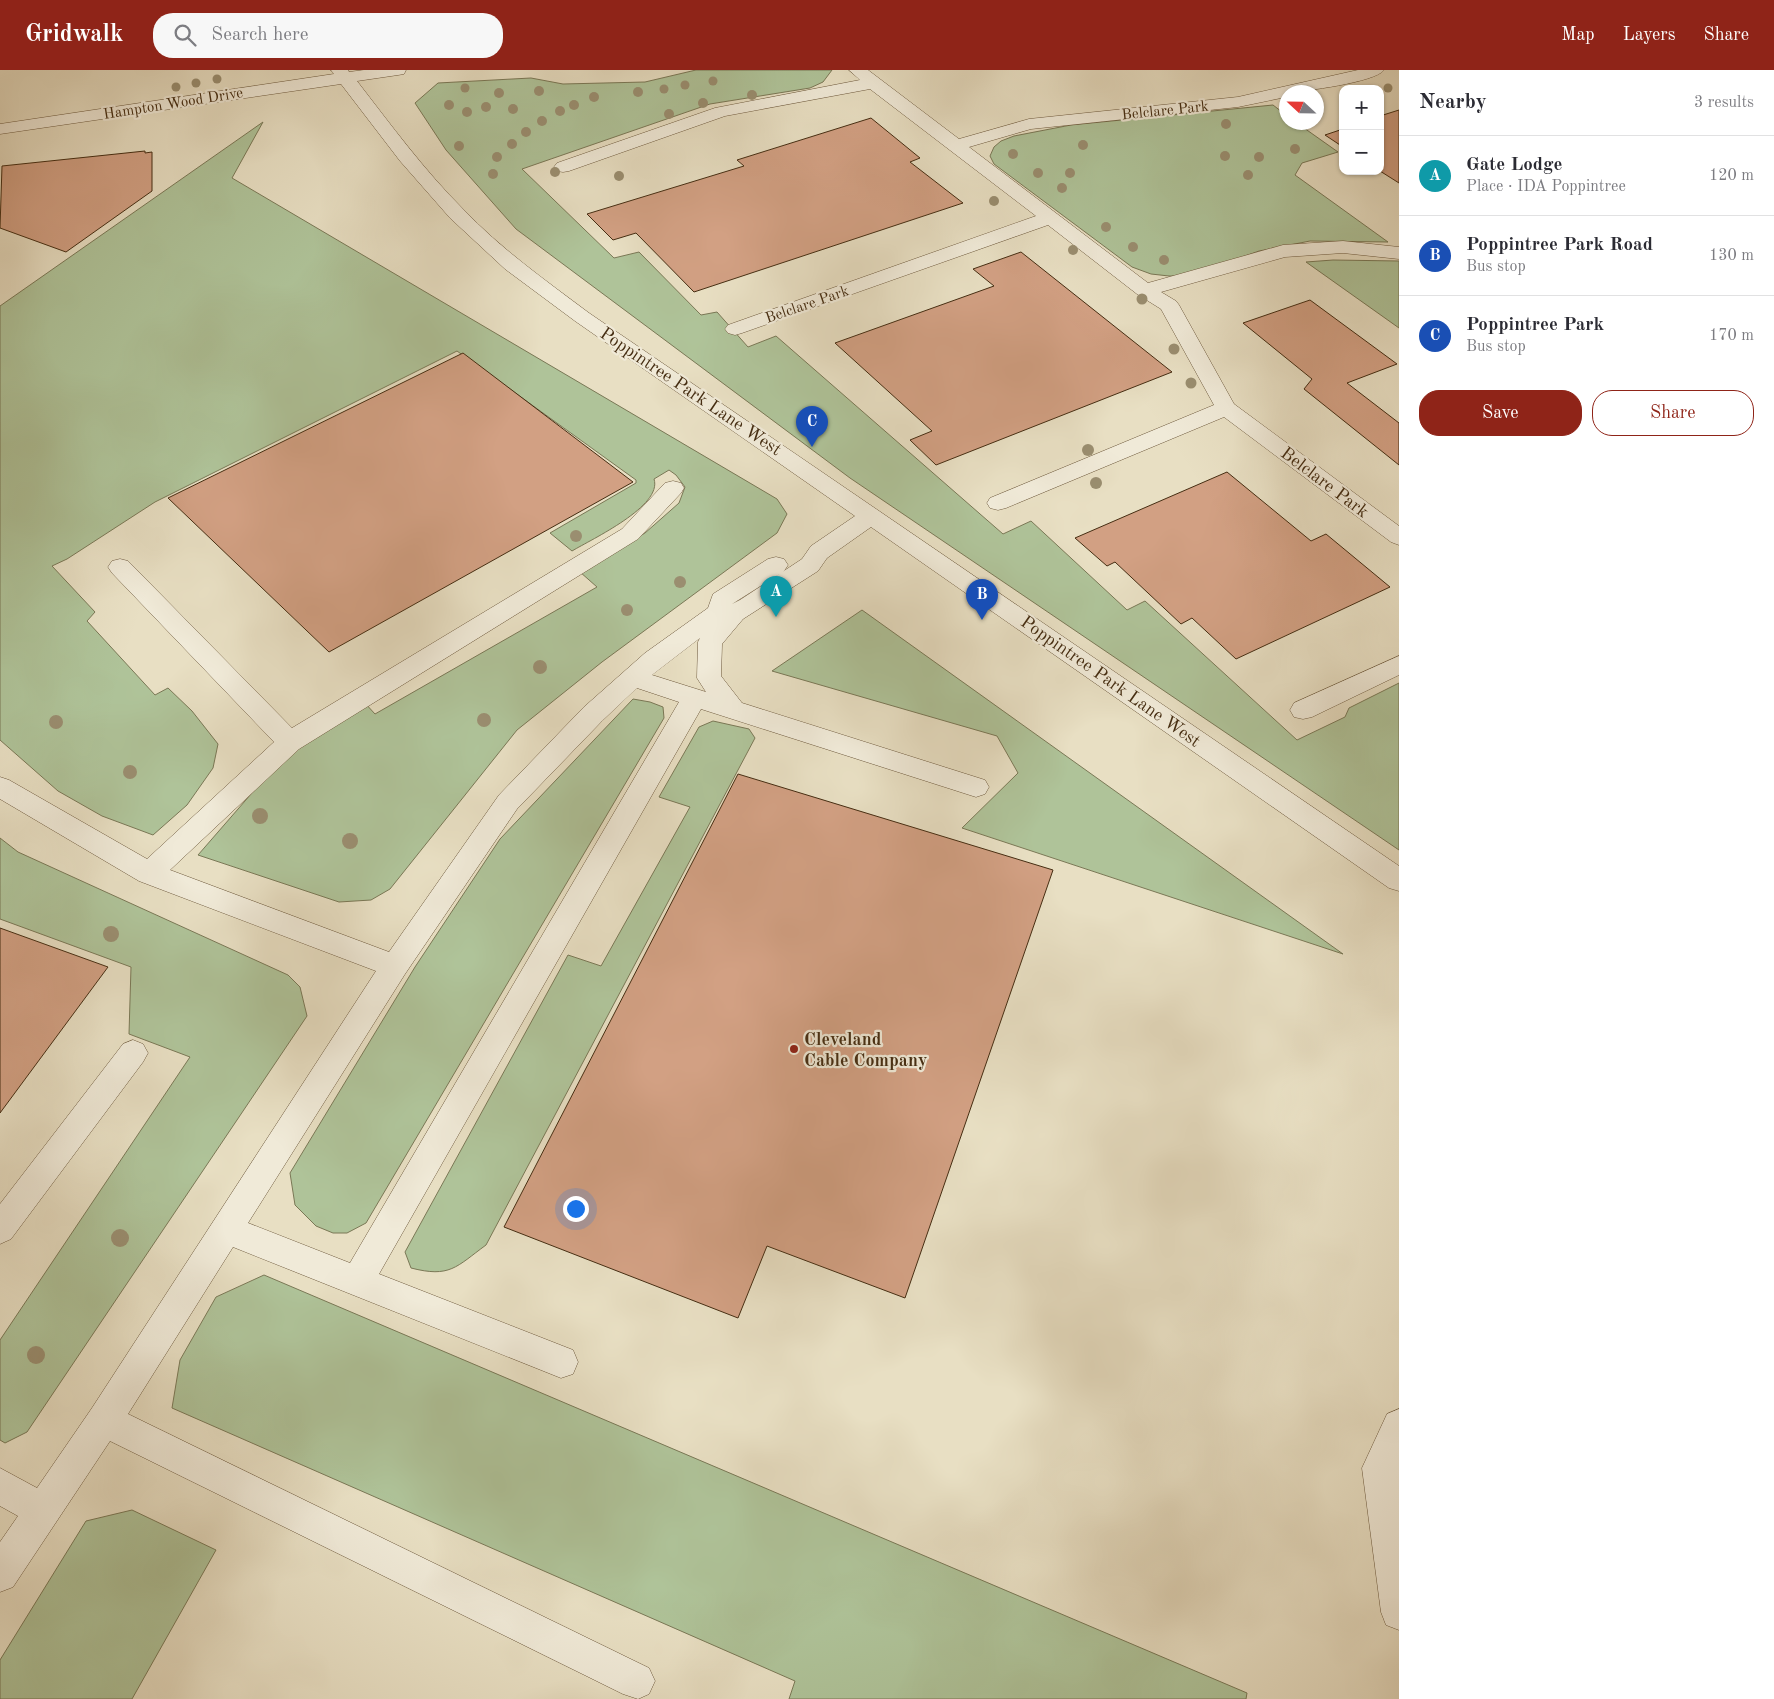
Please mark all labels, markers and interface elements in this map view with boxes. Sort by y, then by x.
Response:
search box [153,13,503,58]
icon: search [171,21,199,49]
text: Gridwalk [25,23,123,47]
text: Search here [211,26,309,45]
text: Map [1561,26,1595,44]
text: Layers [1623,26,1675,44]
text: Share [1703,26,1749,44]
north arrow [1279,85,1324,130]
map controls [1339,85,1384,175]
button: + [1339,85,1384,130]
street label: Hampton Wood Drive [102,86,244,123]
text: Nearby [1419,92,1487,113]
text: 3 results [1694,95,1754,111]
street label: Belclare Park [1121,99,1210,124]
button: − [1339,130,1384,175]
text: Gate Lodge [1466,156,1563,175]
text: A [1429,168,1441,184]
text: 120 m [1709,168,1754,184]
text: Place · IDA Poppintree [1466,179,1626,195]
text: Poppintree Park Road [1466,236,1653,255]
text: B [1429,248,1441,264]
text: 130 m [1709,248,1754,264]
text: Bus stop [1466,259,1526,275]
street label: Belclare Park [764,284,851,327]
text: Poppintree Park [1466,316,1604,335]
street label: Poppintree Park Lane West [596,324,784,459]
text: C [1430,328,1440,344]
text: 170 m [1709,328,1754,344]
text: Bus stop [1466,339,1526,355]
button: Save [1419,390,1582,436]
button: Share [1592,390,1754,436]
pin: C [796,406,828,447]
street label: Belclare Park [1277,444,1372,522]
pin: A [760,576,792,617]
pin: B [966,579,998,620]
street label: Poppintree Park Lane West [1017,613,1204,751]
place label: Cleveland Cable Company [804,1031,927,1070]
marker: Cleveland Cable Company [788,1043,800,1055]
your location [563,1196,589,1222]

